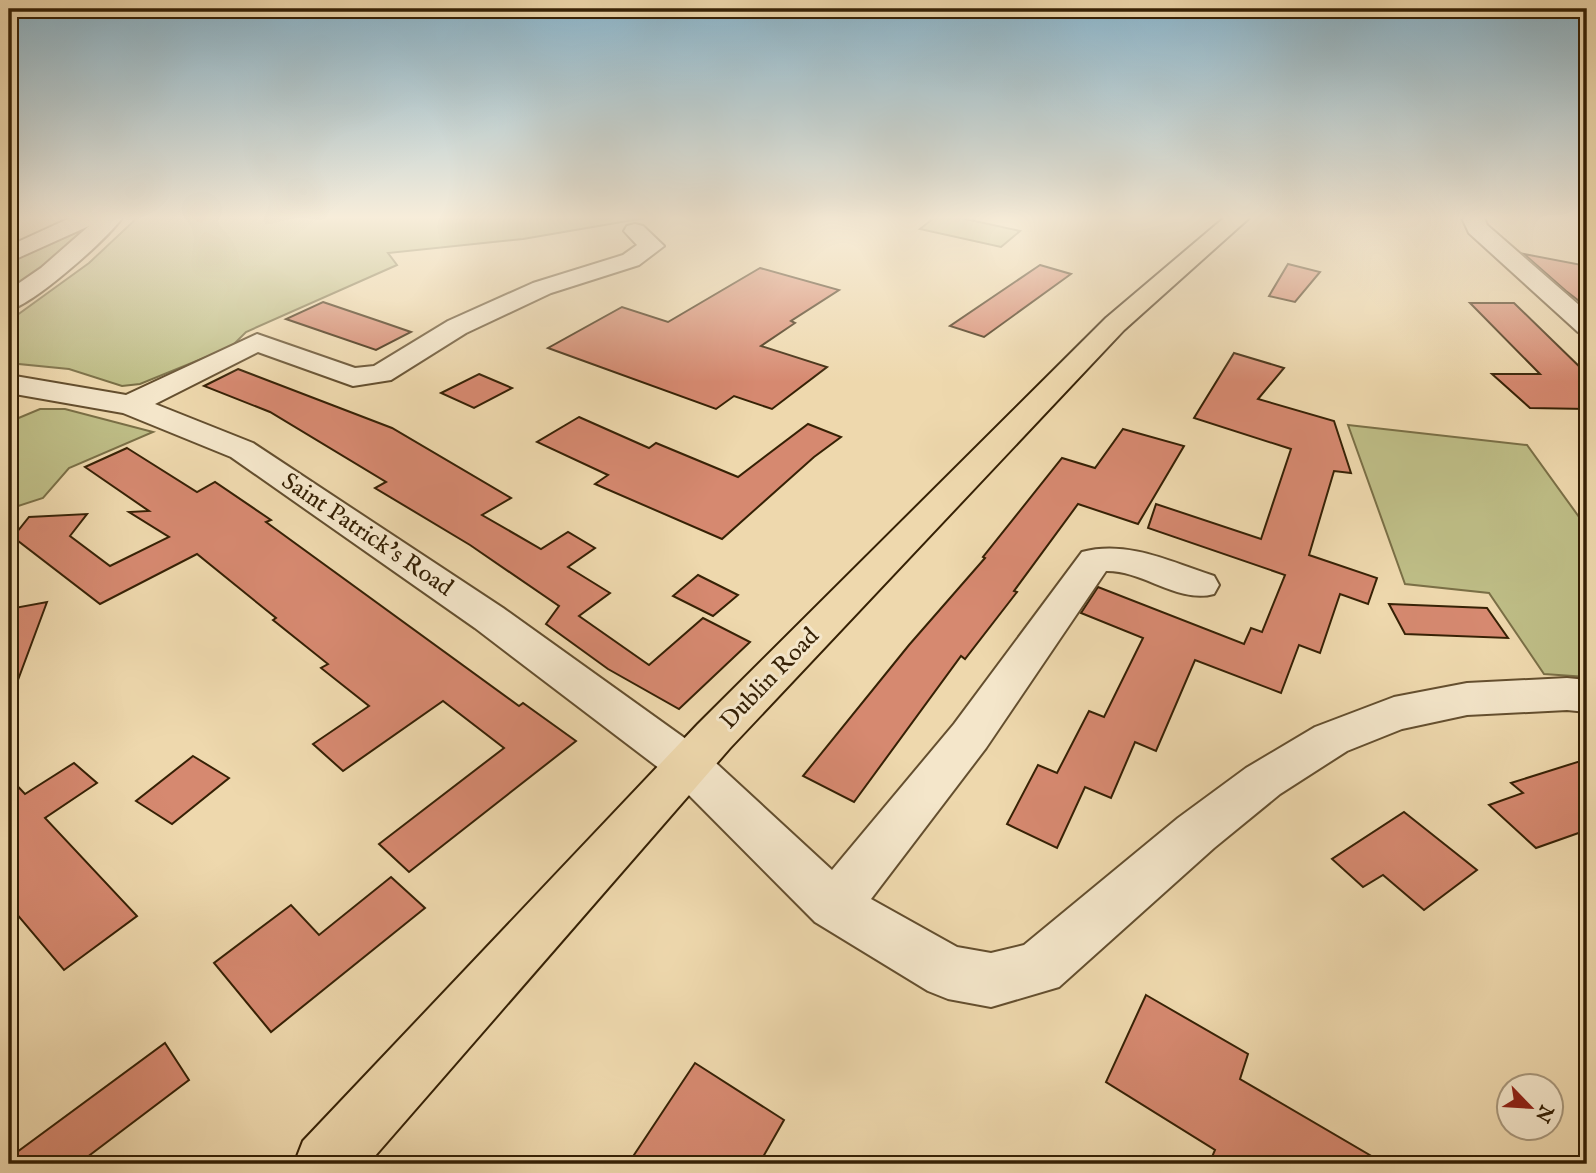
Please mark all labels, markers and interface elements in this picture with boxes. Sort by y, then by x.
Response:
street label: Saint Patrick's Road [275,466,459,604]
street label: Dublin Road [714,621,826,736]
north arrow [1494,1072,1564,1142]
text: N [1529,1100,1558,1126]

